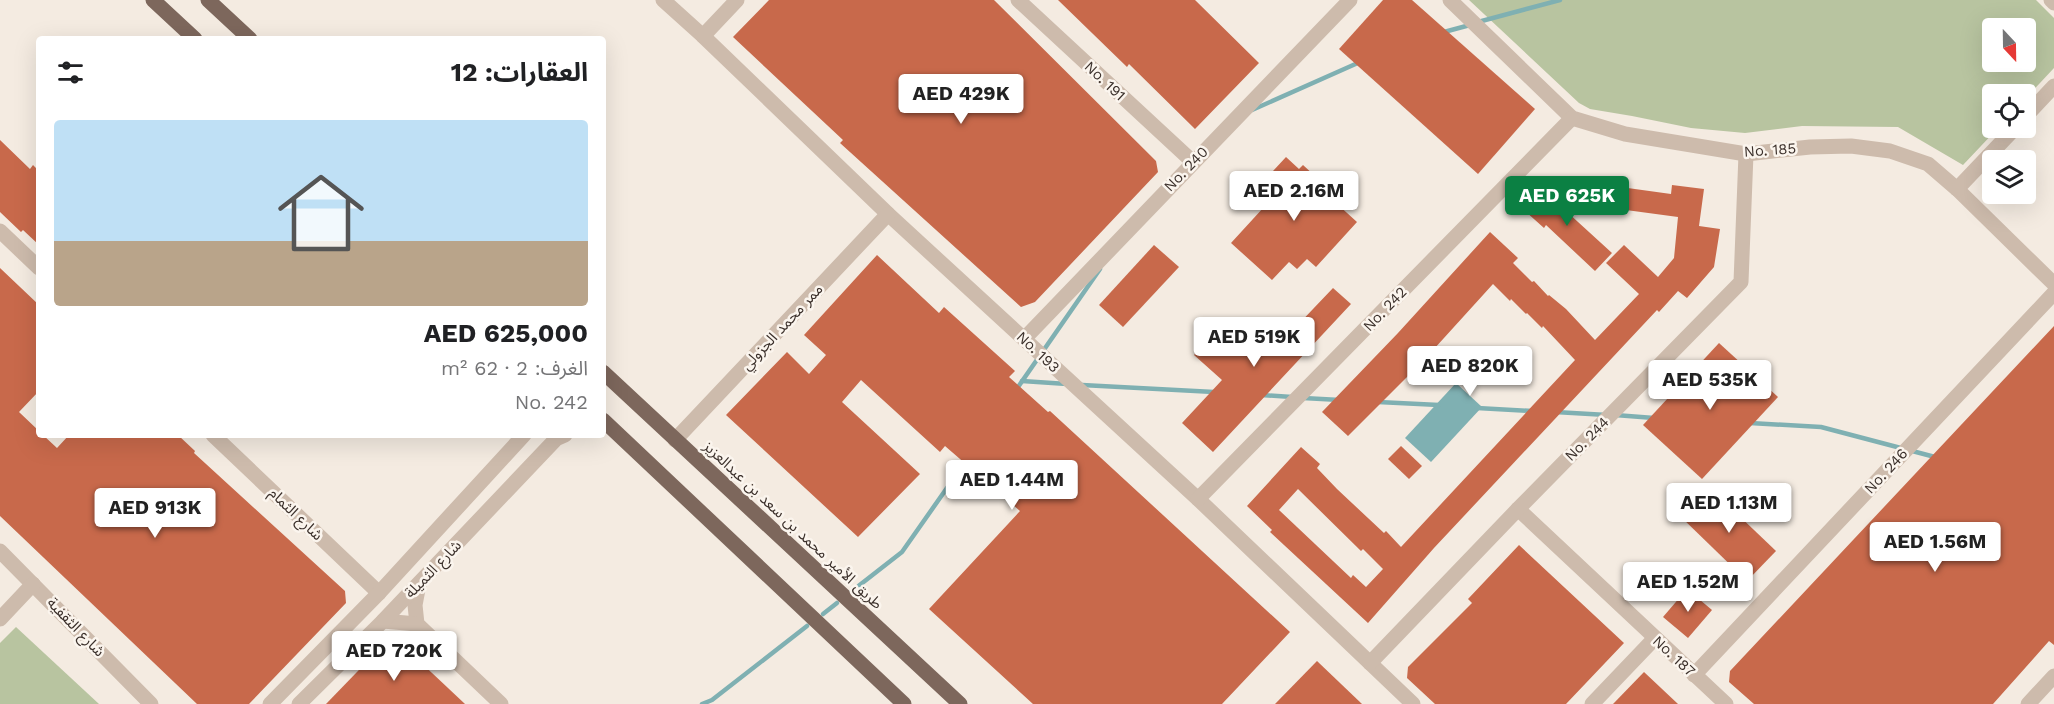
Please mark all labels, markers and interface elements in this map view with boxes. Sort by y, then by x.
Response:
north arrow [1982,18,2036,72]
map controls [1982,18,2036,204]
icon: filters [54,56,87,89]
text: العقارات: 12 [451,57,588,87]
street label: No. 191 [1081,58,1129,104]
pin: AED 429K [899,74,1023,125]
text: AED 429K [912,81,1010,105]
button: locate [1982,84,2036,138]
street label: No. 185 [1743,139,1797,161]
street label: No. 240 [1160,143,1212,195]
button: layers [1982,150,2036,204]
icon: home [267,159,375,267]
pin: AED 2.16M [1225,171,1363,222]
pin: AED 625K [1505,176,1629,227]
text: AED 2.16M [1243,178,1345,202]
text: AED 625K [1519,183,1615,207]
street label: ممر محمد الجزولي [737,280,828,376]
street label: No. 242 [1359,283,1411,335]
pin: AED 519K [1192,317,1316,368]
text: AED 625,000 [424,318,588,348]
text: AED 519K [1208,324,1300,348]
street label: No. 193 [1013,328,1063,376]
pin: AED 820K [1408,346,1532,397]
text: AED 820K [1421,353,1519,377]
text: الغرف: 2 · 62 m² [441,356,588,380]
pin: AED 535K [1648,360,1772,411]
text: AED 535K [1662,367,1758,391]
text: No. 242 [515,390,588,414]
street label: No. 244 [1561,413,1613,465]
street label: طريق الأمير محمد بن سعد بن عبدالعزيز [698,437,886,614]
street label: No. 246 [1861,445,1911,497]
pin: AED 1.44M [943,460,1081,511]
text: AED 1.44M [960,467,1064,491]
pin: AED 1.13M [1660,483,1798,534]
street label: شارع الثمام [263,484,327,546]
pin: AED 913K [93,488,217,539]
text: AED 1.13M [1680,490,1778,514]
text: AED 913K [109,495,201,519]
pin: AED 1.56M [1866,522,2004,573]
text: AED 1.56M [1884,529,1986,553]
street label: شارع الثميلة [401,536,467,604]
pin: AED 1.52M [1619,562,1757,613]
text: AED 1.52M [1637,569,1739,593]
street label: شارع الثقفية [41,594,109,663]
pin: AED 720K [332,631,456,682]
street label: No. 187 [1649,632,1699,680]
text: AED 720K [346,638,442,662]

